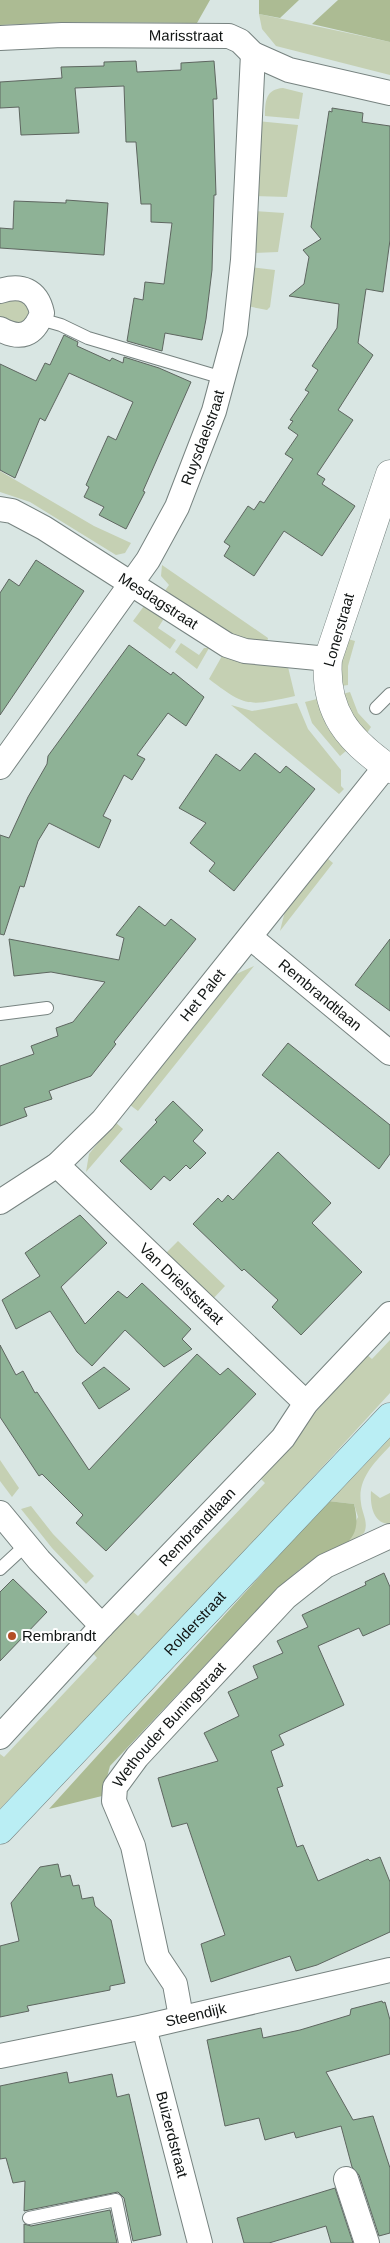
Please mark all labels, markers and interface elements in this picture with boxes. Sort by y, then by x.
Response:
street label: Marisstraat [149,27,224,44]
street label: Ruysdaelstraat [177,387,227,487]
street label: Mesdagstraat [116,569,202,633]
street label: Lonerstraat [320,590,357,669]
street label: Rembrandtlaan [275,955,365,1034]
street label: Het Palet [176,965,229,1024]
street label: Van Drielststraat [136,1239,228,1328]
street label: Rembrandtlaan [155,1484,239,1570]
street label: Rolderstraat [160,1587,229,1659]
place label: Rembrandt [22,1627,97,1644]
marker: Rembrandt [6,1630,18,1642]
street label: Wethouder Buningstraat [109,1658,229,1790]
street label: Steendijk [164,1999,228,2030]
street label: Buizerdstraat [153,2089,192,2180]

